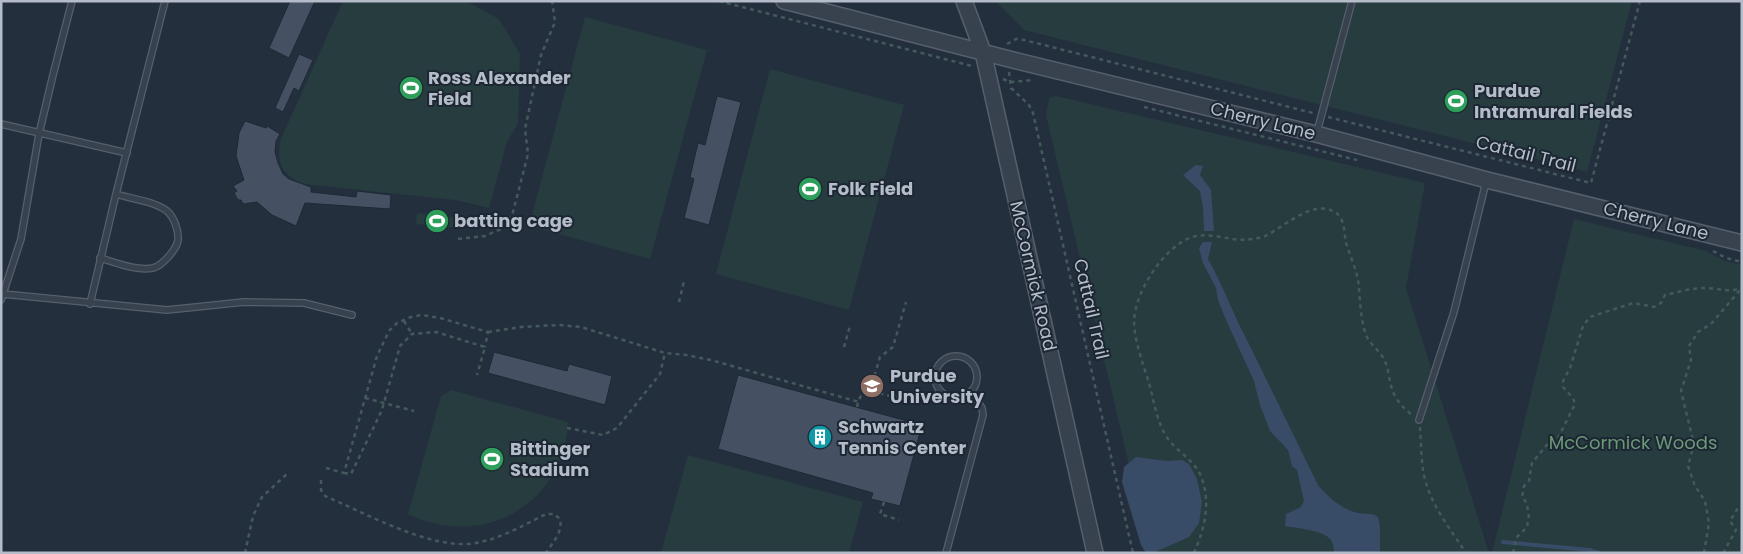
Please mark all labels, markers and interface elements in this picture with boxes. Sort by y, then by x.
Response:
place label: Ross Alexander Field [428,65,571,111]
sports icon: Ross Alexander Field [398,75,424,101]
place label: Purdue Intramural Fields [1474,78,1633,124]
sports icon: Purdue Intramural Fields [1443,88,1469,114]
street label: Cherry Lane [1208,95,1318,146]
street label: Cattail Trail [1473,129,1579,178]
sports icon: Folk Field [797,176,823,202]
place label: Folk Field [828,176,913,201]
street label: Cherry Lane [1601,195,1711,246]
street label: McCormick Road [1004,198,1063,353]
sports icon: batting cage [424,208,450,234]
place label: batting cage [454,208,573,233]
street label: Cattail Trail [1068,256,1115,362]
place label: Purdue University [890,363,985,409]
school or university icon: Purdue University [859,373,885,399]
place label: Schwartz Tennis Center [838,414,966,460]
building icon: Schwartz Tennis Center [807,424,833,450]
park label: McCormick Woods [1549,430,1717,455]
place label: Bittinger Stadium [510,436,591,482]
sports icon: Bittinger Stadium [479,446,505,472]

